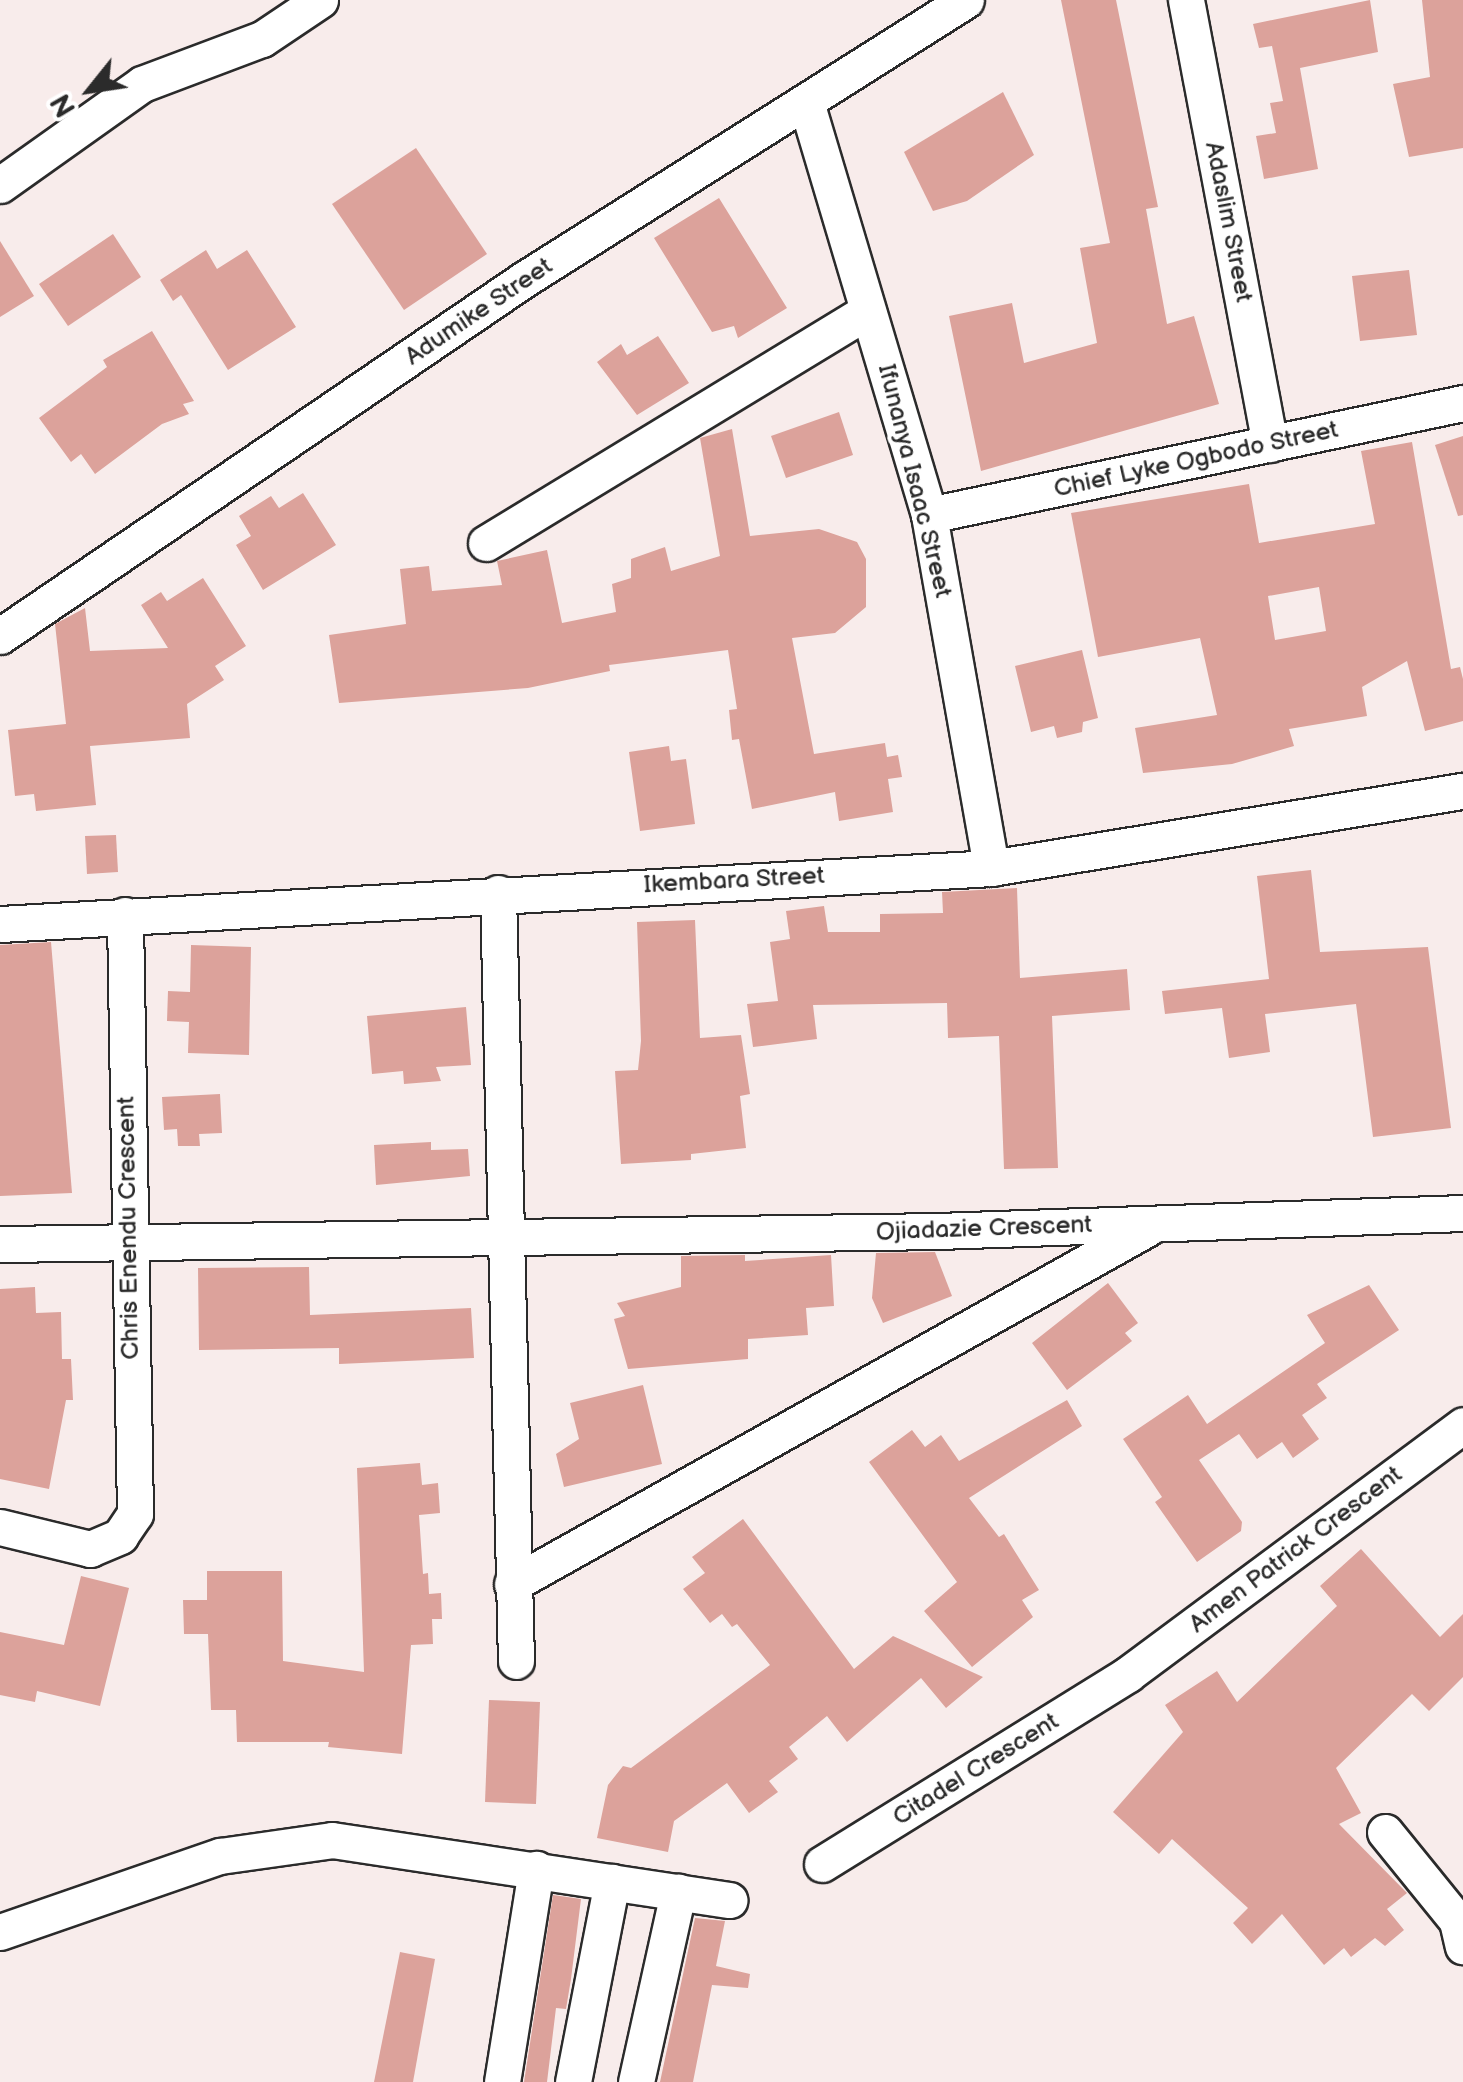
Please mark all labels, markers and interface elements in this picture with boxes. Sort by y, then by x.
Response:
north arrow [40,40,140,140]
text: N [44,88,83,123]
street label: Adaslim Street [1198,139,1258,305]
street label: Adumike Street [399,252,559,372]
street label: Ifunanya Isaac Street [870,361,958,601]
street label: Chief Lyke Ogbodo Street [1051,415,1341,505]
street label: Ikembara Street [643,861,825,901]
street label: Chris Enendu Crescent [112,1096,146,1360]
street label: Ojiadazie Crescent [875,1210,1093,1248]
street label: Amen Patrick Crescent [1184,1460,1408,1640]
street label: Citadel Crescent [888,1707,1064,1833]

